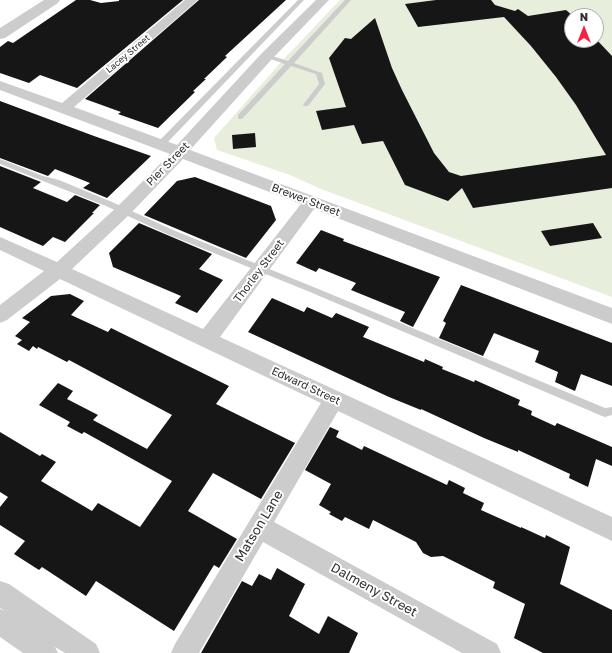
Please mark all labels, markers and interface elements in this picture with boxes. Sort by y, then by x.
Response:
north arrow [564,8,604,48]
text: N [580,10,588,23]
street label: Lacey Street [104,32,152,76]
street label: Pier Street [144,139,192,189]
street label: Brewer Street [270,181,342,219]
street label: Thorley Street [231,237,287,305]
street label: Edward Street [269,364,343,408]
street label: Matson Lane [232,488,286,564]
street label: Dalmeny Street [328,560,420,620]

